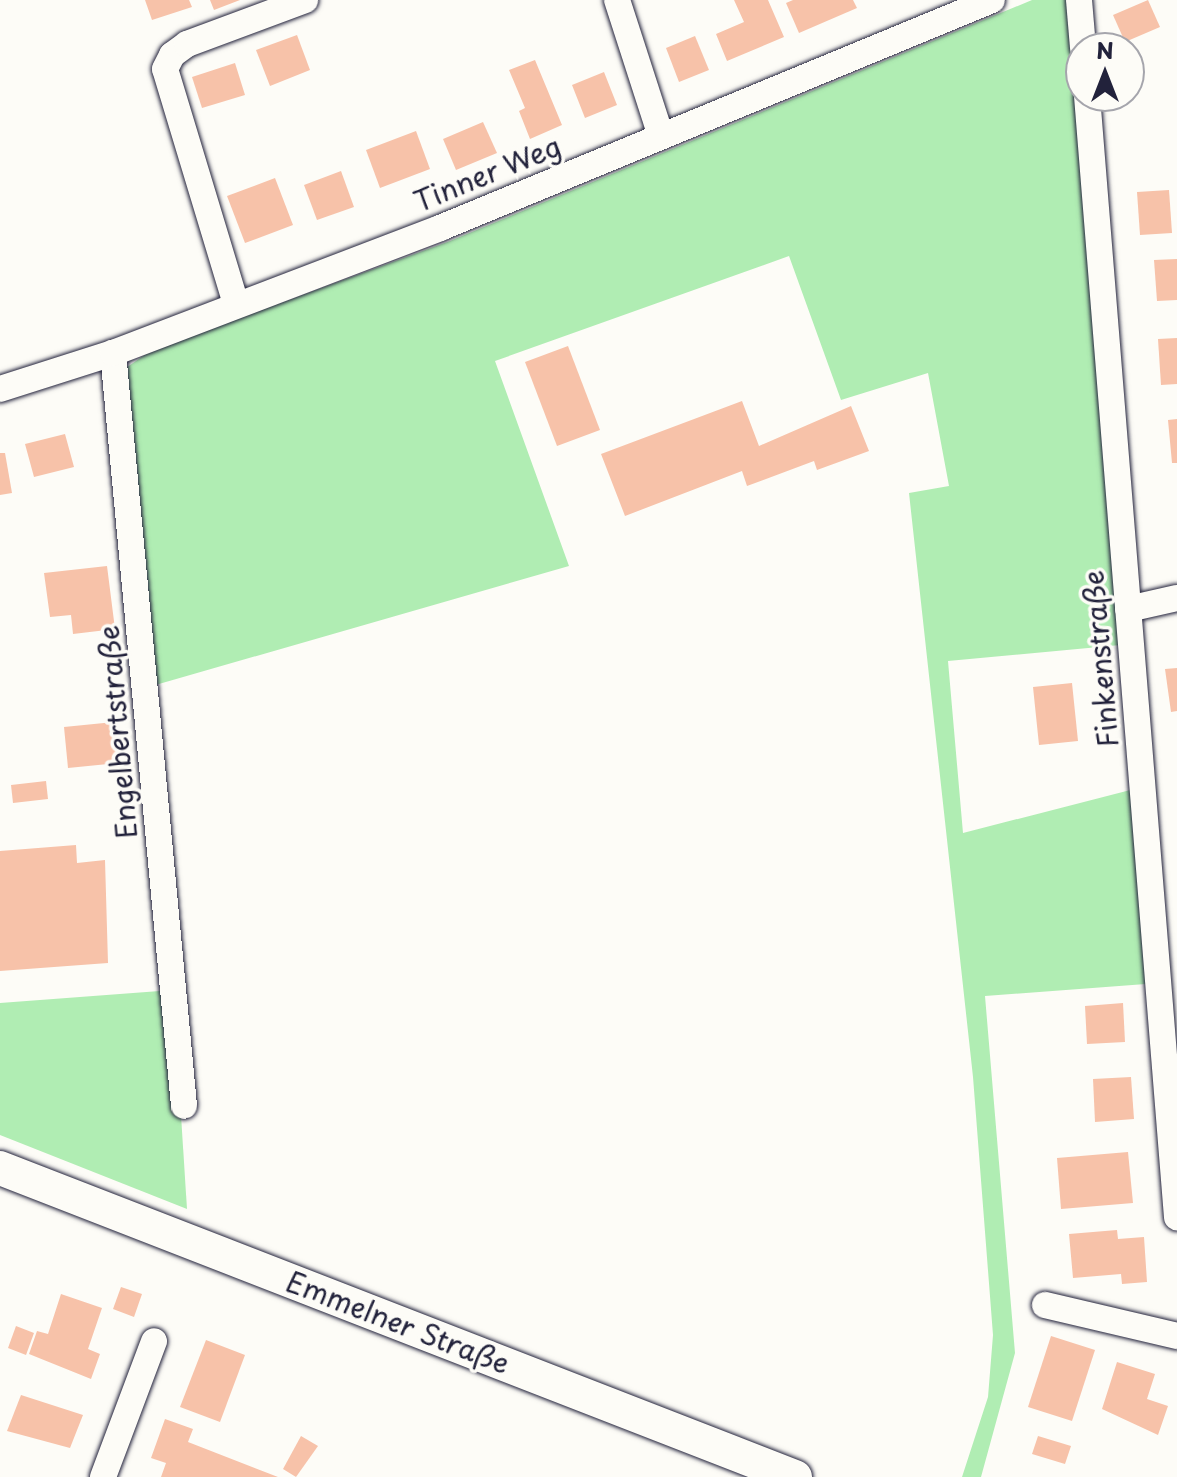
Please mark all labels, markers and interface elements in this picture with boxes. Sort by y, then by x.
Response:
north arrow [1065,32,1145,112]
text: N [1096,33,1114,66]
street label: Tinner Weg [408,128,566,218]
street label: Finkenstraße [1076,569,1124,749]
street label: Engelbertstraße [91,624,143,840]
street label: Emmelner Straße [281,1264,515,1380]

